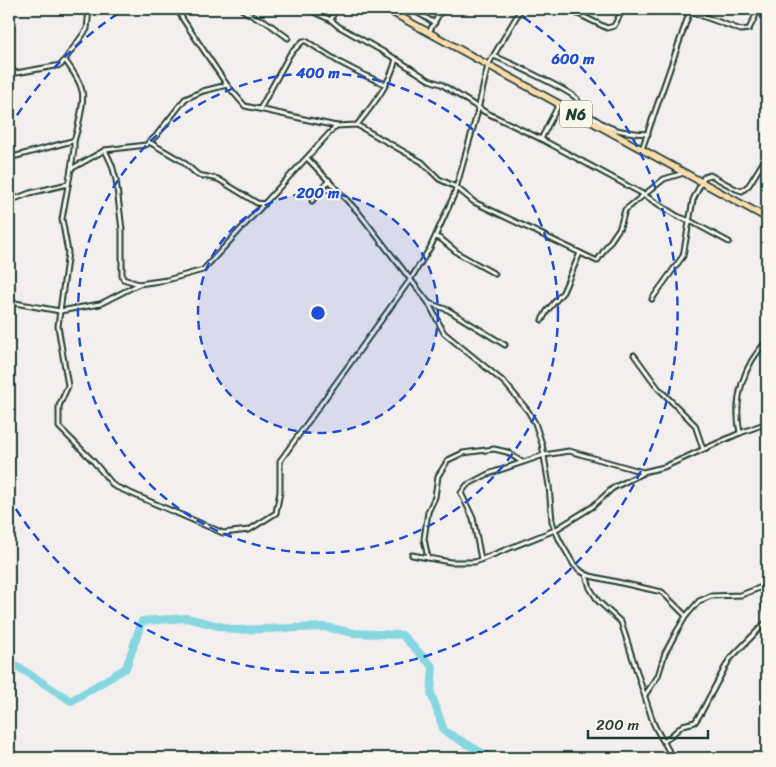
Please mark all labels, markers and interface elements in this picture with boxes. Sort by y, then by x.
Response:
text: 600 m [551,46,595,72]
text: 400 m [295,60,340,86]
road number: N6 [560,100,592,128]
text: 200 m [295,180,340,206]
centre of rings [309,304,327,322]
scale bar [588,707,708,739]
text: 200 m [596,712,640,738]

